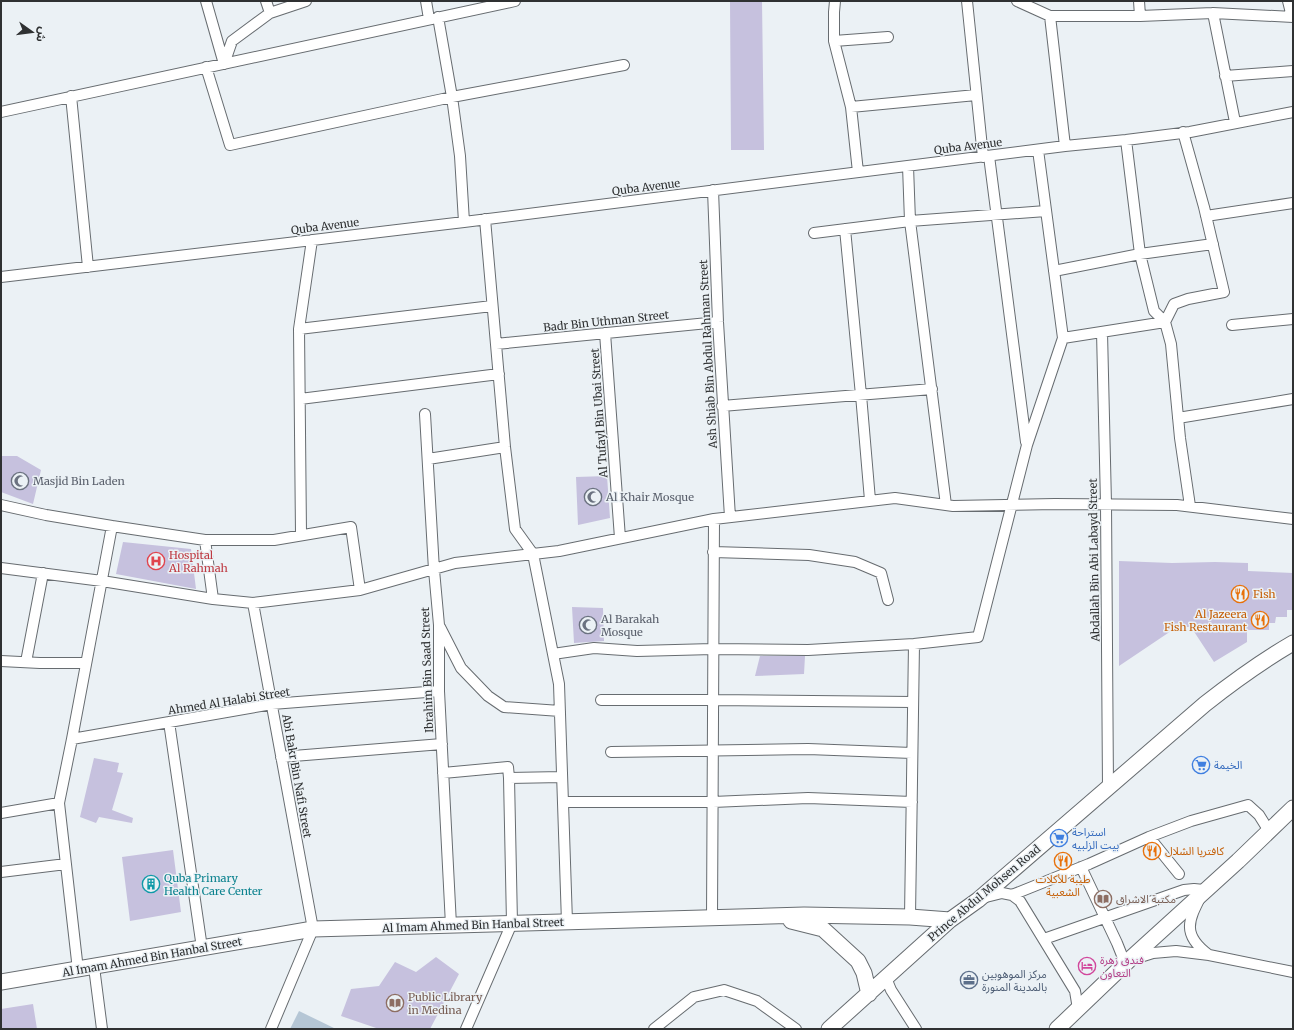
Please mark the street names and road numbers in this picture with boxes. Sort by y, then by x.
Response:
street label: Quba Avenue [933,135,1003,157]
street label: Quba Avenue [611,176,681,198]
street label: Quba Avenue [290,215,360,237]
street label: Ash Shiab Bin Abdul Rahman Street [696,259,720,450]
street label: Badr Bin Uthman Street [542,307,670,335]
street label: Al Tufayl Bin Ubai Street [587,347,611,479]
street label: Abdallah Bin Abi Labayd Street [1086,478,1102,643]
street label: Ibrahim Bin Saad Street [418,606,436,733]
street label: Ahmed Al Halabi Street [166,684,292,718]
street label: Abi Bakr Bin Nafi Street [279,712,315,840]
street label: Prince Abdul Mohsen Road [925,842,1043,944]
street label: Al Imam Ahmed Bin Hanbal Street [381,915,565,935]
street label: Al Imam Ahmed Bin Hanbal Street [60,934,244,980]

